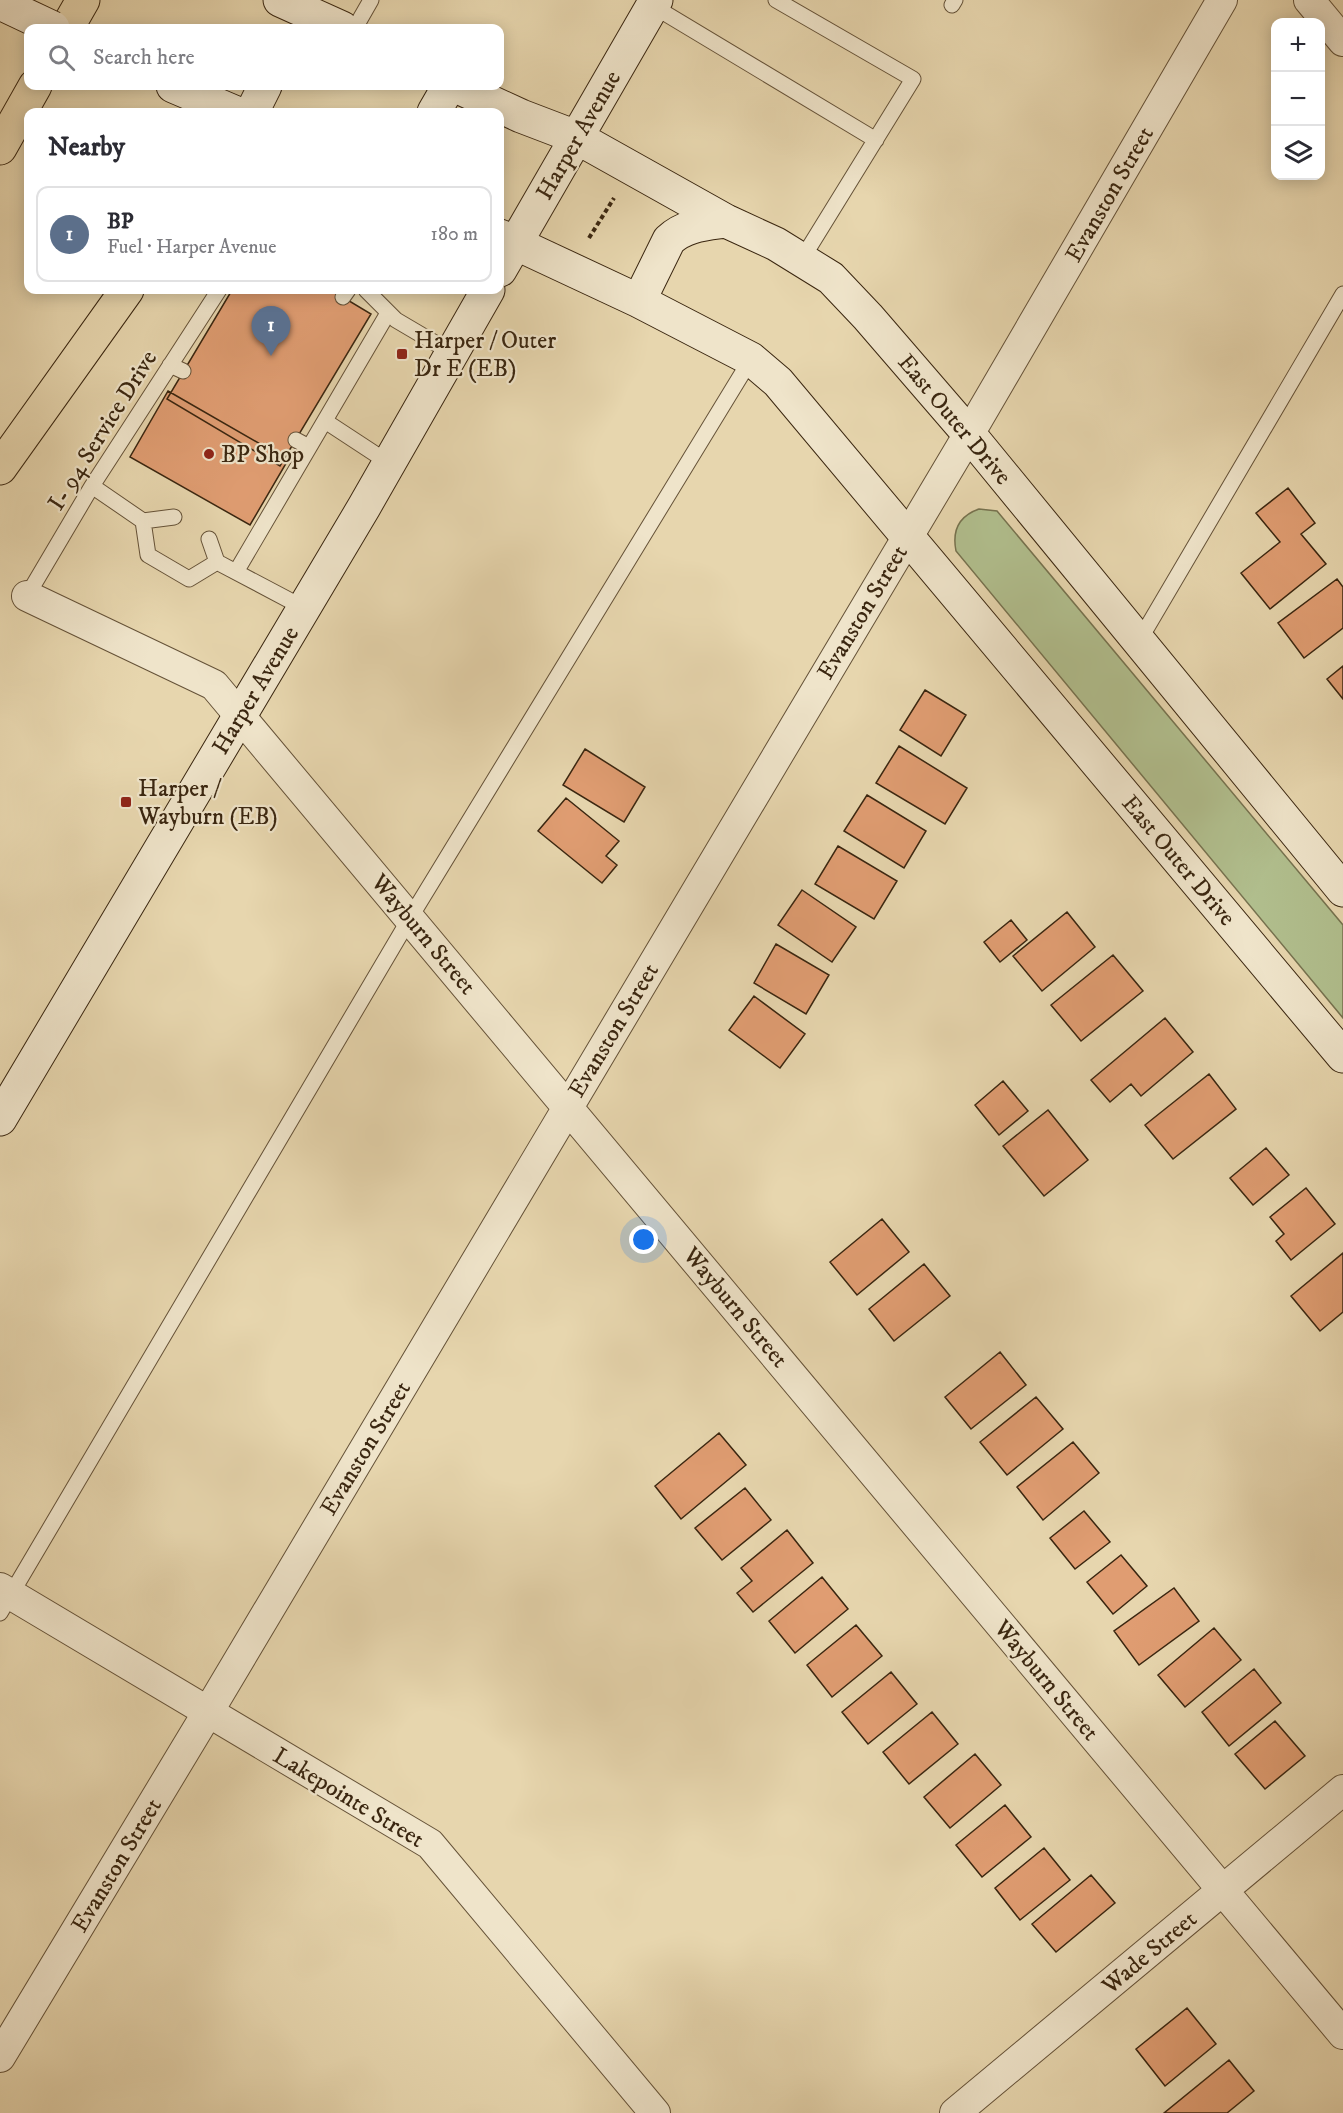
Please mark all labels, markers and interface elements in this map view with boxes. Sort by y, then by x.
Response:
map controls [1271,18,1325,180]
button: + [1271,18,1325,72]
search box [24,24,504,90]
icon: search [45,41,78,74]
text: Search here [93,44,195,71]
street label: Harper Avenue [530,65,628,206]
button: − [1271,72,1325,126]
street label: Evanston Street [1059,121,1161,268]
button: layers [1271,126,1325,180]
text: Nearby [48,131,125,164]
text: BP [107,208,134,235]
text: 1 [66,222,73,247]
text: 180 m [431,222,478,247]
text: Fuel · Harper Avenue [107,235,277,260]
pin: 1 [252,306,290,356]
place label: Harper / Outer Dr E (EB) [414,326,556,384]
street label: I- 94 Service Drive [42,345,164,516]
marker: Harper / Outer Dr E (EB) [395,347,409,361]
street label: East Outer Drive [891,348,1018,491]
place label: BP Shop [221,440,304,470]
marker: BP Shop [202,447,216,461]
street label: Evanston Street [811,540,915,685]
street label: Harper Avenue [206,621,306,760]
place label: Harper / Wayburn (EB) [137,774,278,832]
street label: East Outer Drive [1115,789,1242,932]
marker: Harper / Wayburn (EB) [119,795,133,809]
street label: Wayburn Street [363,867,483,1001]
street label: Evanston Street [562,958,666,1103]
your location [629,1225,658,1254]
street label: Wayburn Street [675,1240,795,1374]
street label: Evanston Street [314,1376,418,1521]
street label: Wayburn Street [986,1613,1106,1747]
street label: Lakepointe Street [267,1741,430,1855]
street label: Evanston Street [65,1793,169,1938]
street label: Wade Street [1095,1904,1203,2002]

